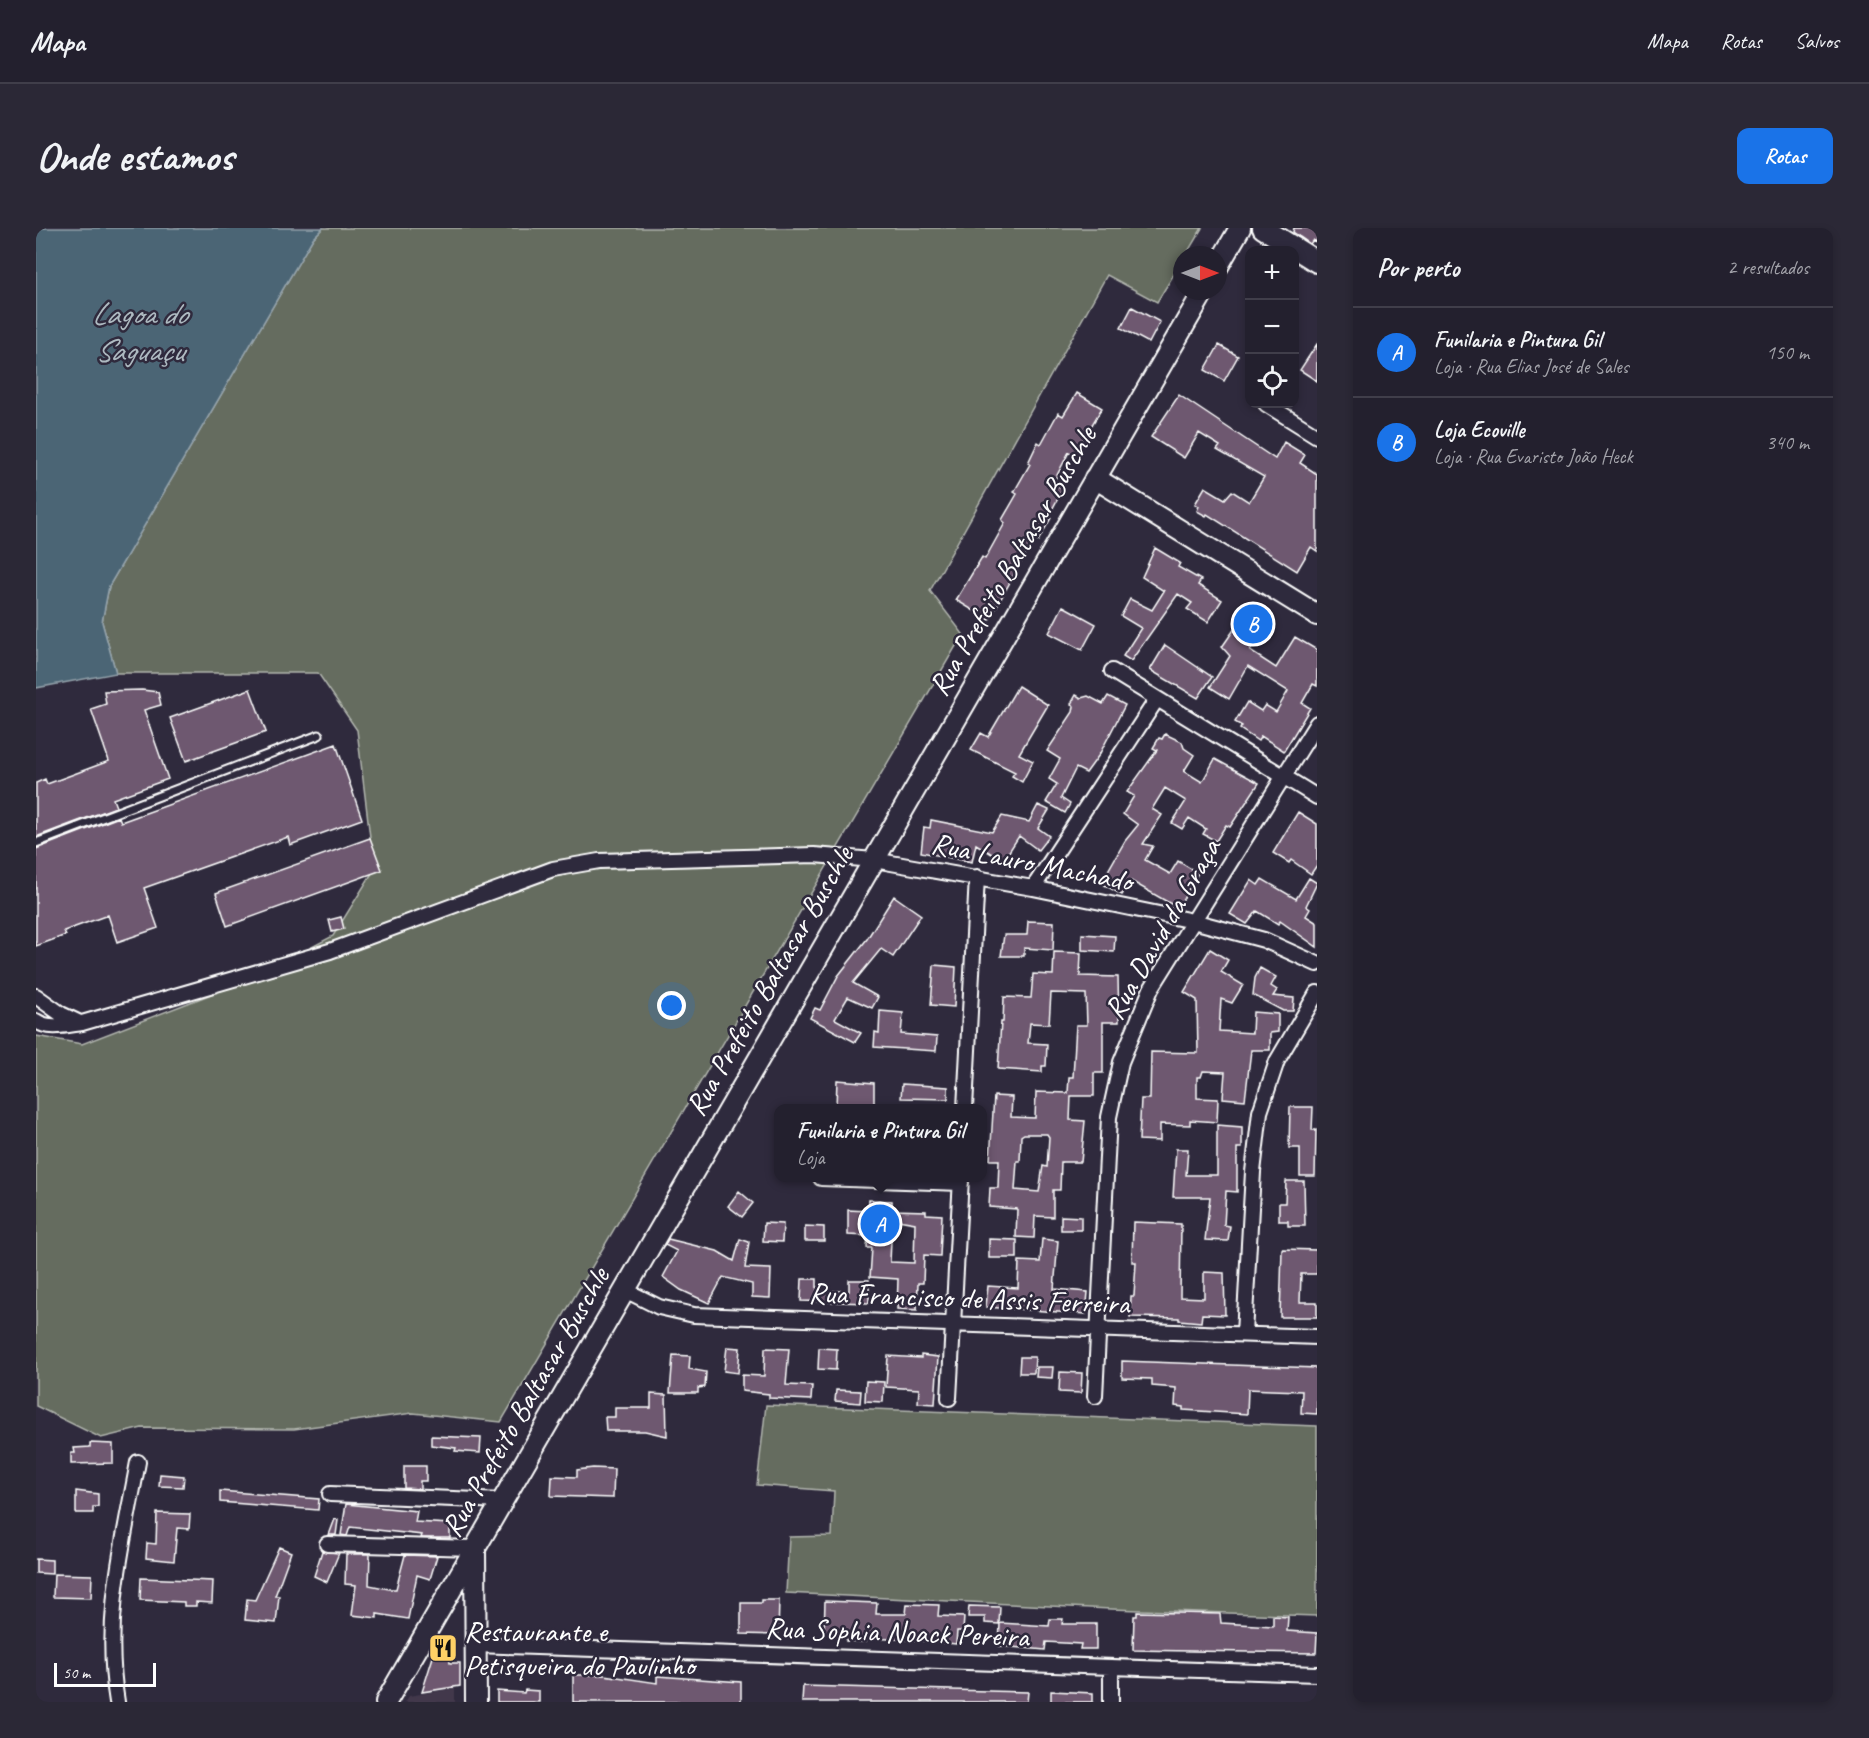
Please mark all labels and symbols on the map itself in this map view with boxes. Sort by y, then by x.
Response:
north arrow [1173,246,1227,300]
water label: Lagoa do Saguaçu [91,293,191,371]
street label: Rua Prefeito Baltasar Buschle [919,418,1106,702]
pin: B [1234,602,1272,646]
street label: Rua Lauro Machado [928,824,1139,901]
street label: Rua David da Graça [1095,830,1230,1026]
street label: Rua Prefeito Baltasar Buschle [676,838,863,1122]
your location [657,991,686,1020]
pin: A [860,1202,900,1246]
street label: Rua Prefeito Baltasar Buschle [432,1259,619,1543]
street label: Rua Francisco de Assis Ferreira [808,1273,1132,1323]
street label: Rua Sophia Noack Pereira [765,1608,1031,1656]
place label: Restaurante e Petisqueira do Paulinho [464,1612,698,1684]
restaurant icon: Restaurante e Petisqueira do Paulinho [427,1632,459,1664]
scale bar [54,1660,156,1688]

